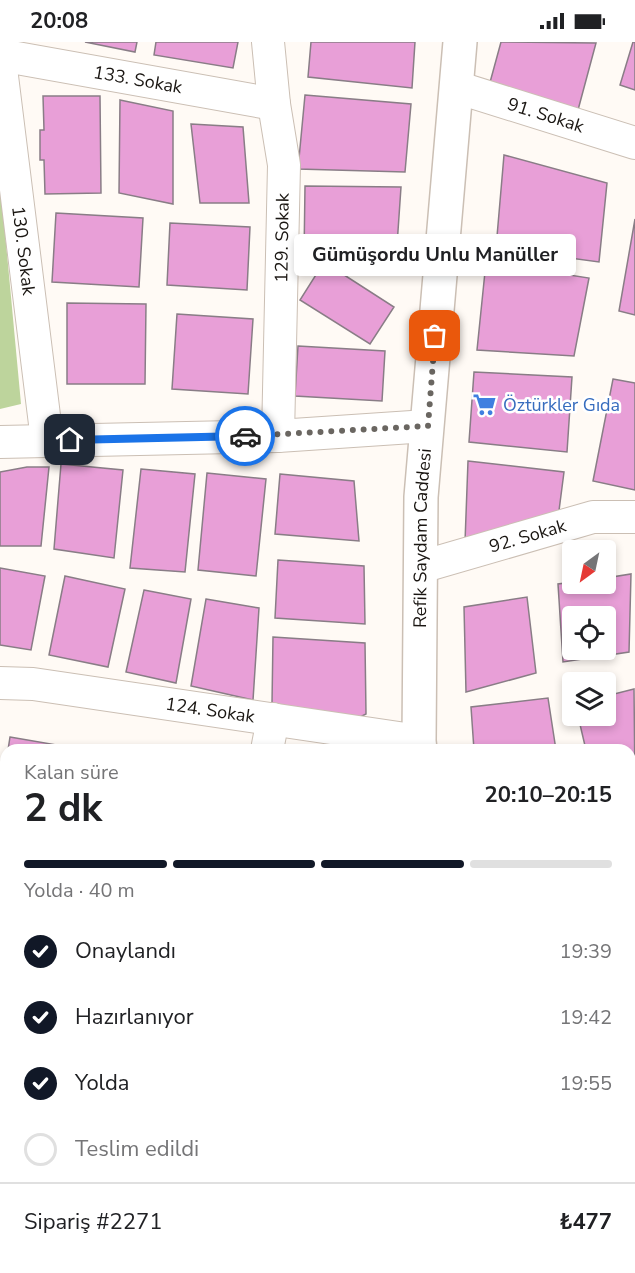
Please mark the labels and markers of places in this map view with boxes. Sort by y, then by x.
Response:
callout: Gümüşordu Unlu Manüller [294,234,576,276]
pin [409,310,460,361]
supermarket icon: Öztürkler Gıda [472,392,498,418]
place label: Öztürkler Gıda [503,393,620,417]
pin [44,414,95,465]

